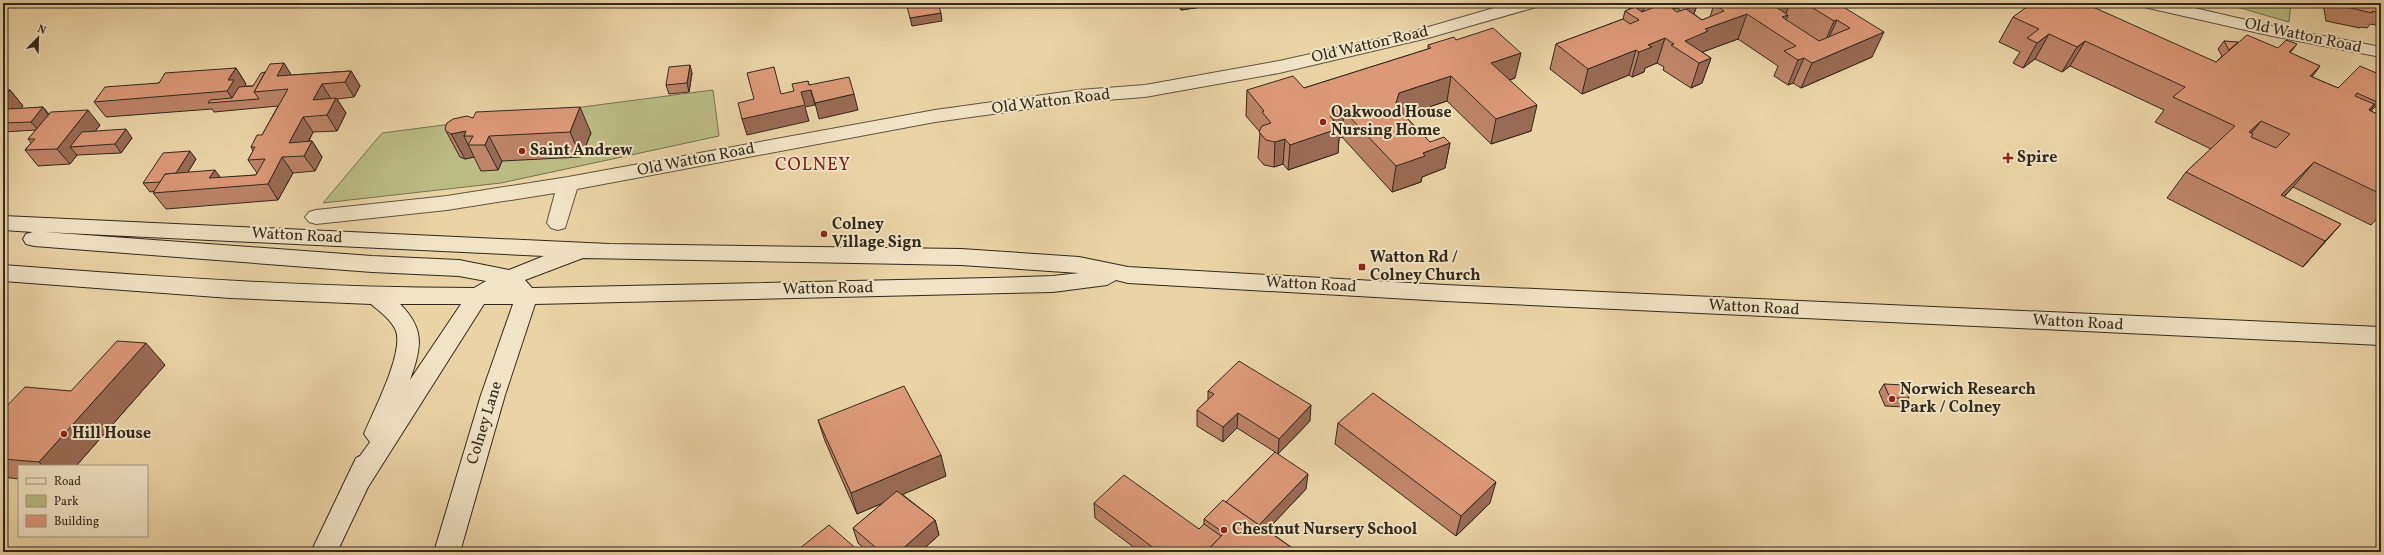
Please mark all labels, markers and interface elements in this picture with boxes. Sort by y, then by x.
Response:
street label: Old Watton Road [2242,13,2364,59]
north arrow [18,18,58,58]
street label: Old Watton Road [1309,21,1431,69]
text: N [35,22,48,39]
street label: Old Watton Road [991,84,1111,120]
place label: Oakwood House Nursing Home [1331,102,1452,142]
marker: Oakwood House Nursing Home [1318,117,1328,127]
street label: Old Watton Road [635,138,757,182]
place label: Saint Andrew [530,140,633,162]
marker: Saint Andrew [517,146,527,156]
place label: Spire [2017,147,2057,169]
marker: Spire [2002,152,2014,164]
district label: COLNEY [775,153,851,178]
place label: Colney Village Sign [832,214,922,254]
street label: Watton Road [251,223,343,249]
marker: Colney Village Sign [819,229,829,239]
place label: Watton Rd / Colney Church [1370,247,1481,287]
marker: Watton Rd / Colney Church [1357,262,1367,272]
street label: Watton Road [1265,272,1357,298]
street label: Watton Road [782,277,874,301]
street label: Watton Road [1708,295,1800,321]
street label: Watton Road [2032,310,2124,336]
street label: Colney Lane [462,379,508,467]
place label: Norwich Research Park / Colney [1900,379,2036,419]
marker: Norwich Research Park / Colney [1887,394,1897,404]
place label: Hill House [72,423,151,445]
marker: Hill House [59,429,69,439]
legend [18,465,148,537]
text: Road [54,474,81,490]
text: Park [54,494,79,510]
text: Building [54,514,99,530]
place label: Chestnut Nursery School [1232,519,1418,541]
marker: Chestnut Nursery School [1219,525,1229,535]

